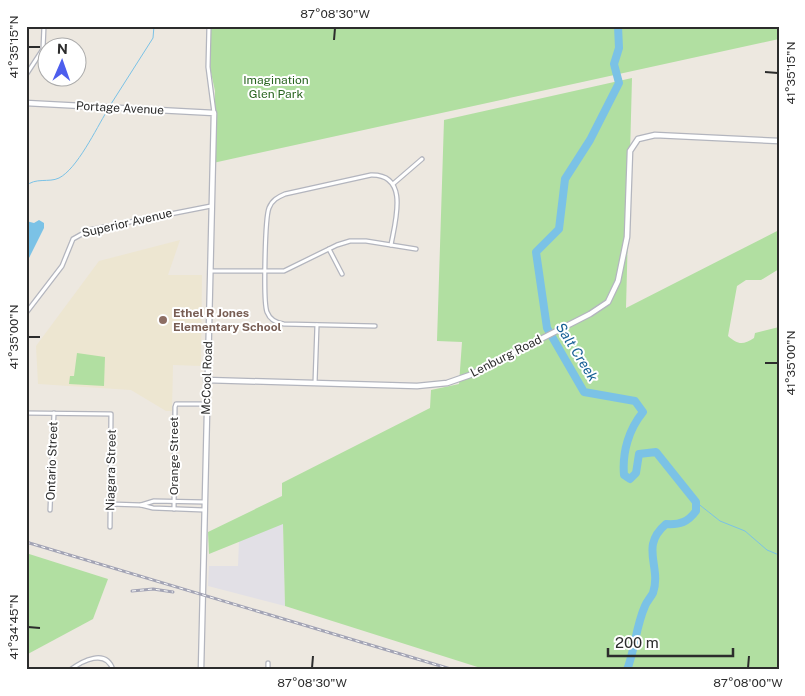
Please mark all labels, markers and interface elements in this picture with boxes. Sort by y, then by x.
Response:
text: 87°08'30"W [300,7,370,21]
text: 41°35'15"N [7,16,21,78]
north arrow [38,38,88,88]
text: N [57,41,68,57]
text: 41°35'15"N [784,42,798,104]
park label: Imagination Glen Park [243,73,309,101]
street label: Portage Avenue [76,99,165,117]
street label: Superior Avenue [80,206,174,240]
text: 41°35'00"N [7,305,21,369]
place label: Ethel R Jones Elementary School [173,306,282,334]
marker: Ethel R Jones Elementary School [157,314,169,326]
water label: Salt Creek [553,320,602,385]
text: 41°35'00"N [784,331,798,395]
street label: Lenburg Road [468,332,544,380]
street label: McCool Road [199,341,215,415]
street label: Orange Street [167,416,181,495]
street label: Ontario Street [44,421,60,501]
street label: Niagara Street [103,429,119,511]
text: 41°34'45"N [7,594,21,660]
scale bar [608,626,732,658]
text: 200 m [615,634,659,651]
text: 87°08'30"W [277,676,347,690]
text: 87°08'00"W [713,676,783,690]

